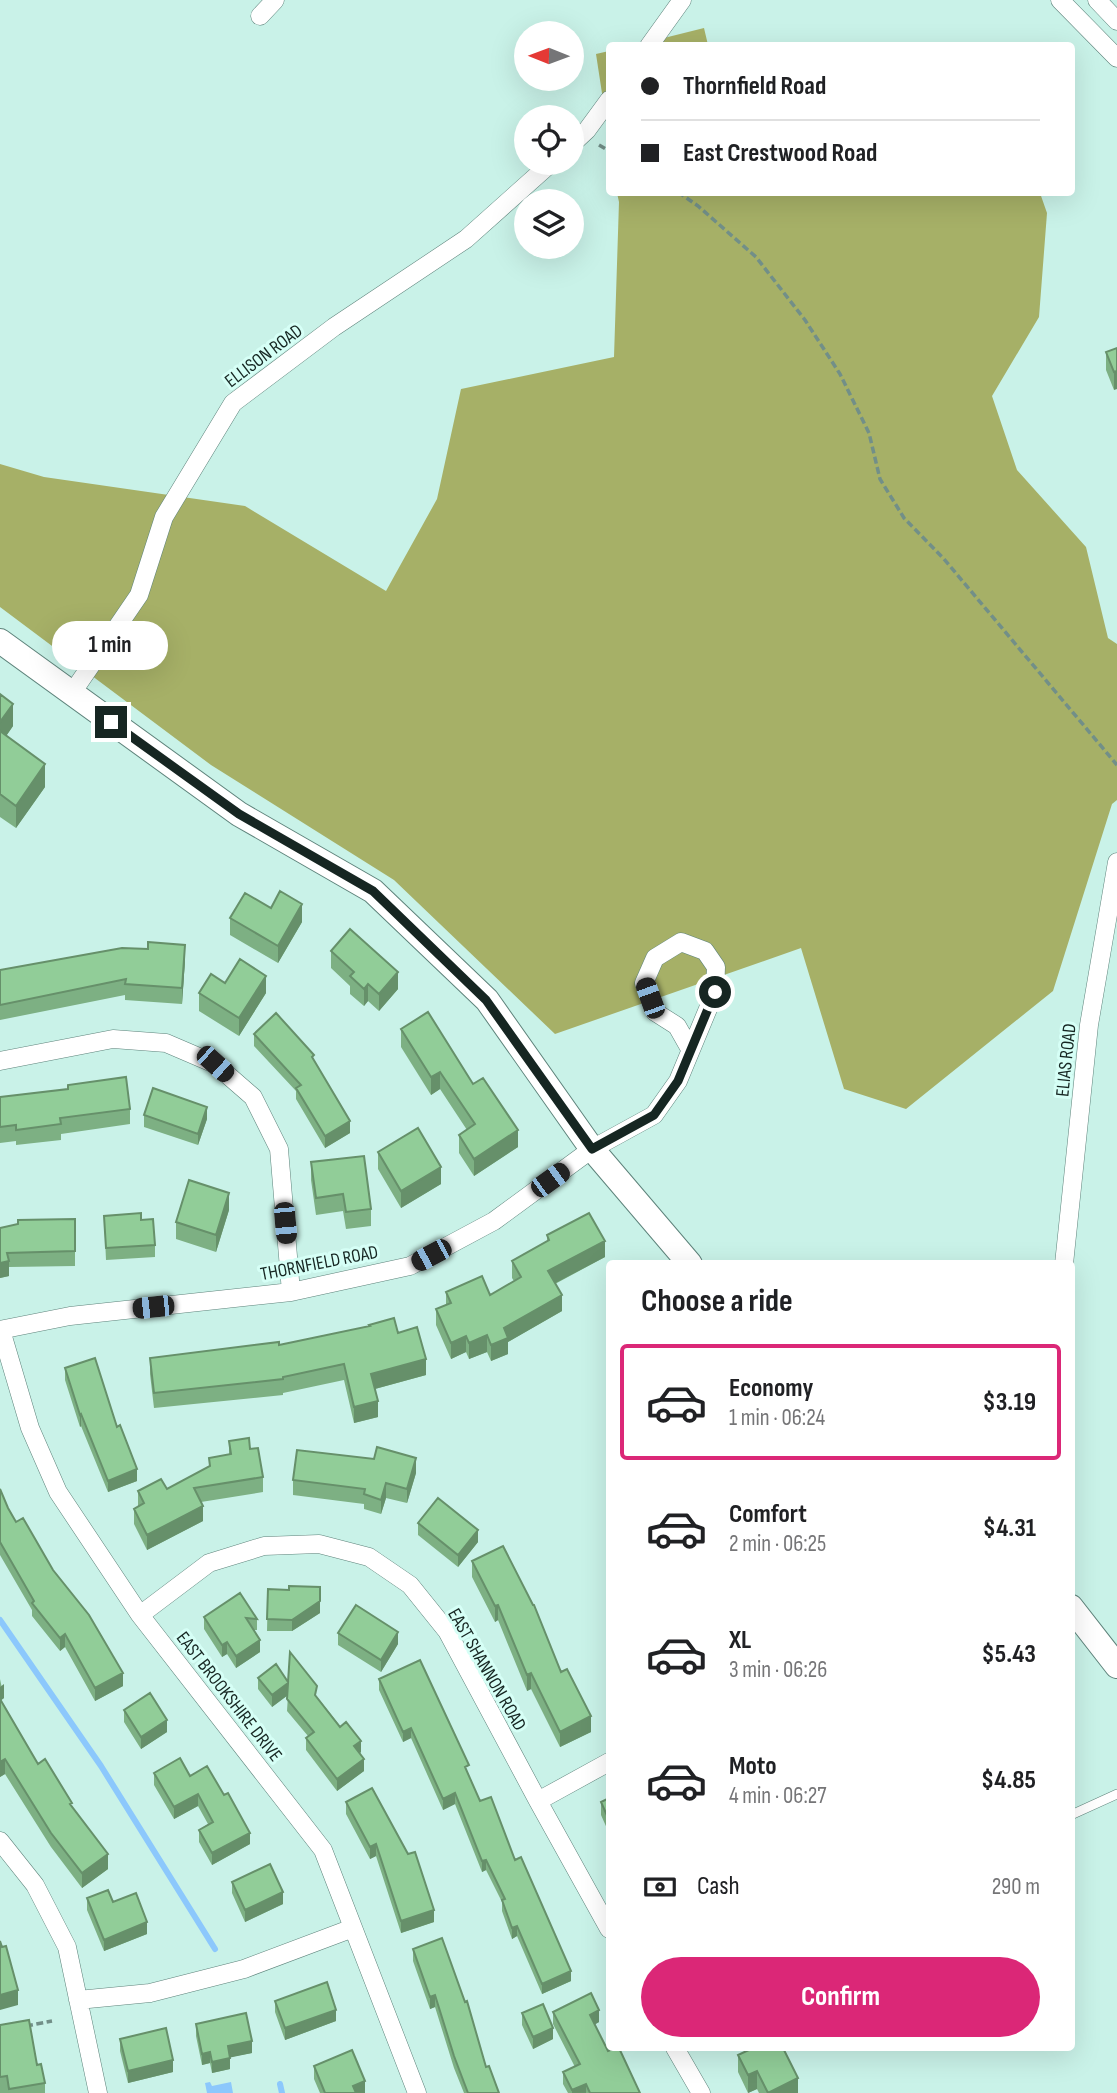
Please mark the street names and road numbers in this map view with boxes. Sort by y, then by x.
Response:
street label: ELLISON ROAD [221,320,307,393]
street label: ELIAS ROAD [1051,1022,1082,1098]
street label: THORNFIELD ROAD [259,1241,380,1286]
street label: EAST SHANNON ROAD [442,1605,531,1735]
street label: EAST BROOKSHIRE DRIVE [171,1627,287,1766]

